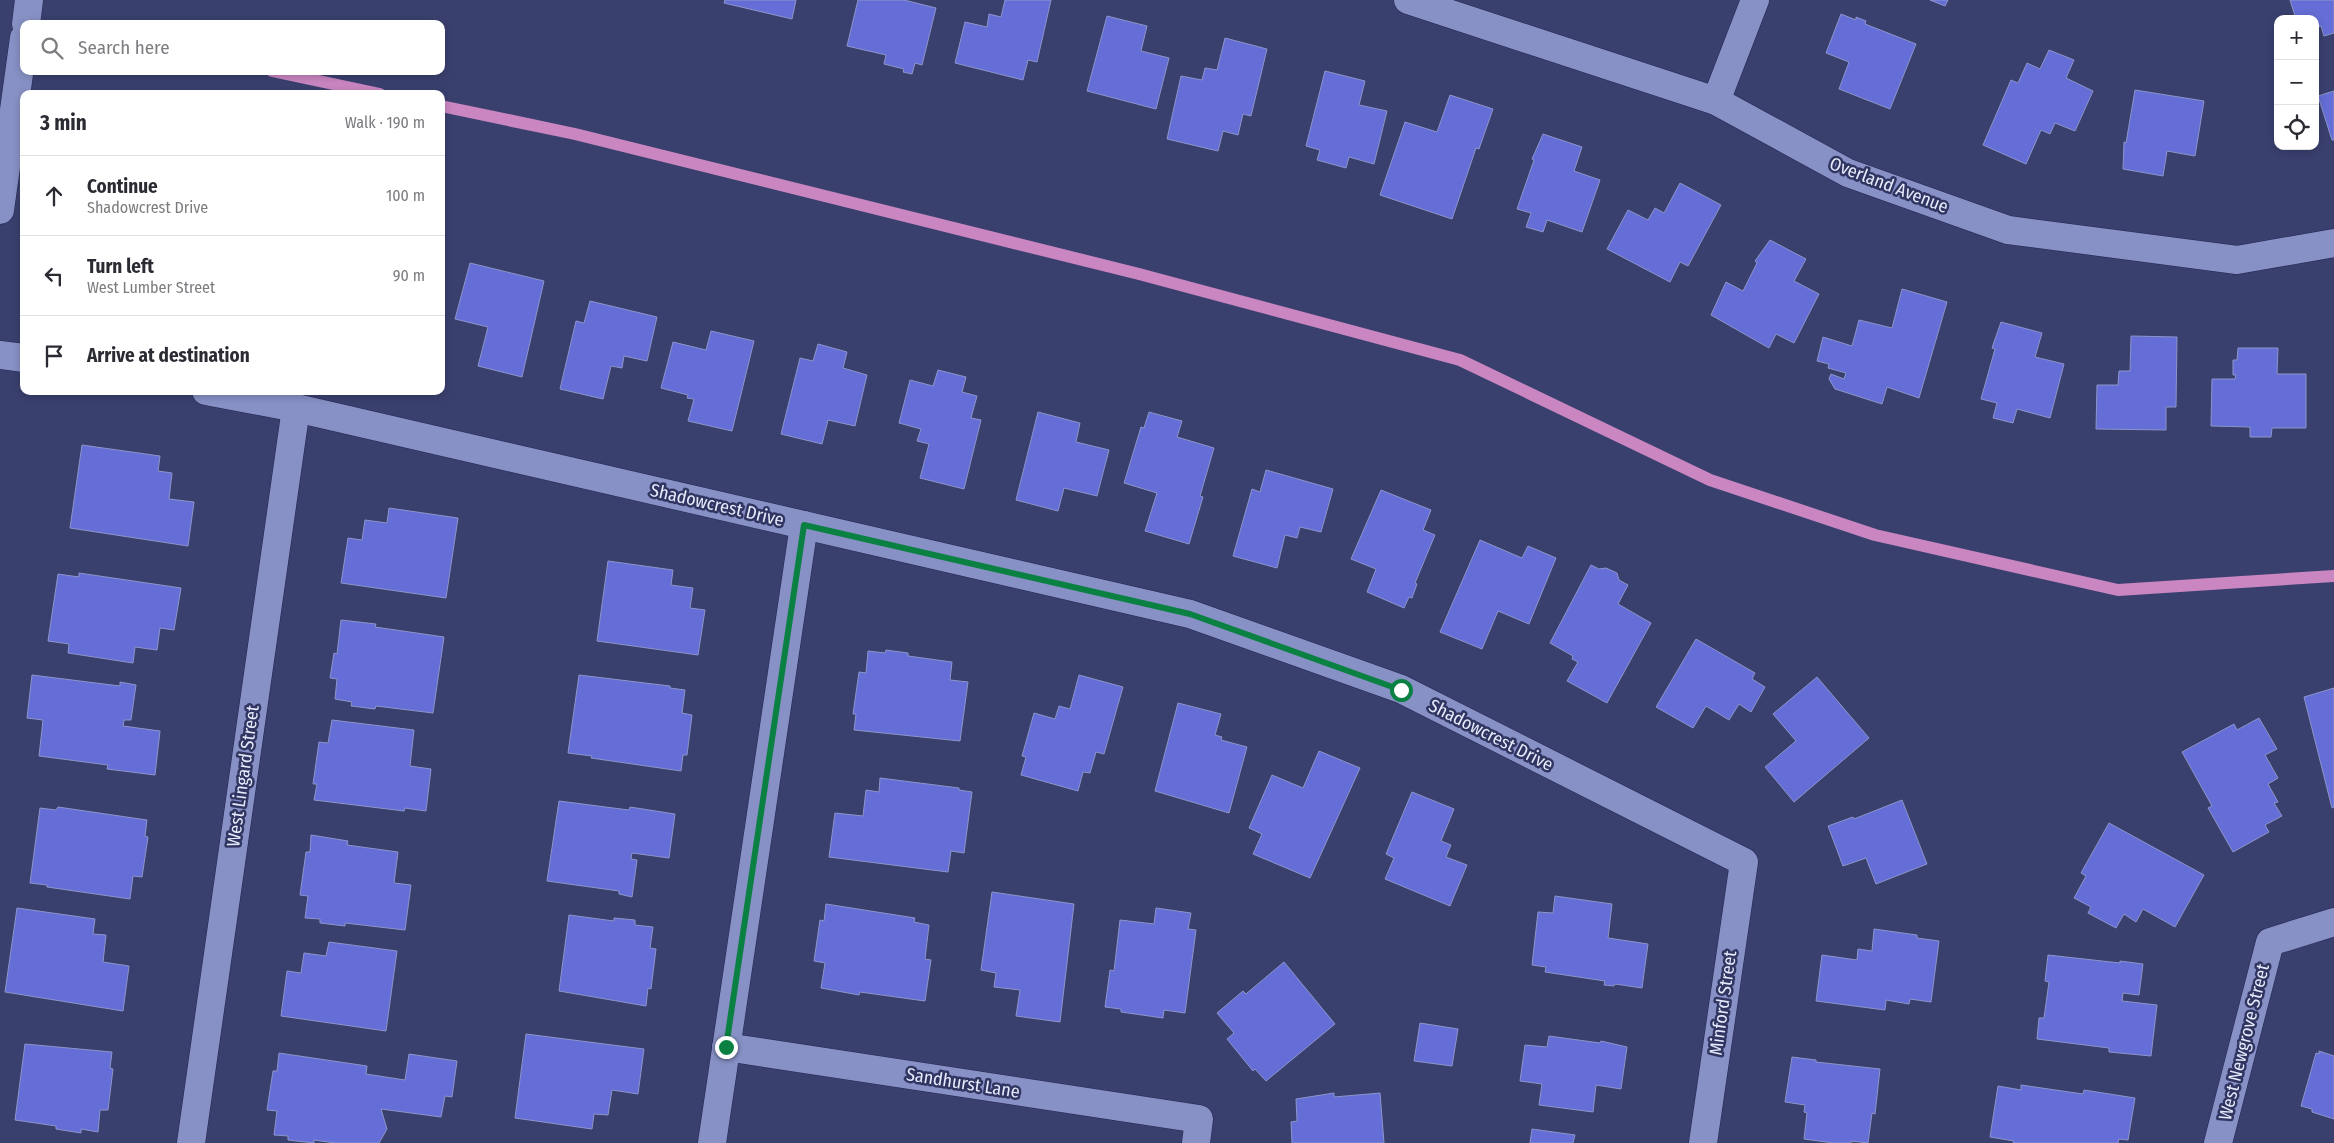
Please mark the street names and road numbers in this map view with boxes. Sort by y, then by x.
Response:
street label: Overland Avenue [1827,152,1952,218]
street label: Shadowcrest Drive [648,479,786,531]
street label: Shadowcrest Drive [1425,694,1557,776]
street label: West Lingard Street [222,704,264,848]
street label: Minford Street [1705,949,1741,1057]
street label: West Newgrove Street [2214,961,2274,1123]
street label: Sandhurst Lane [905,1063,1021,1103]

